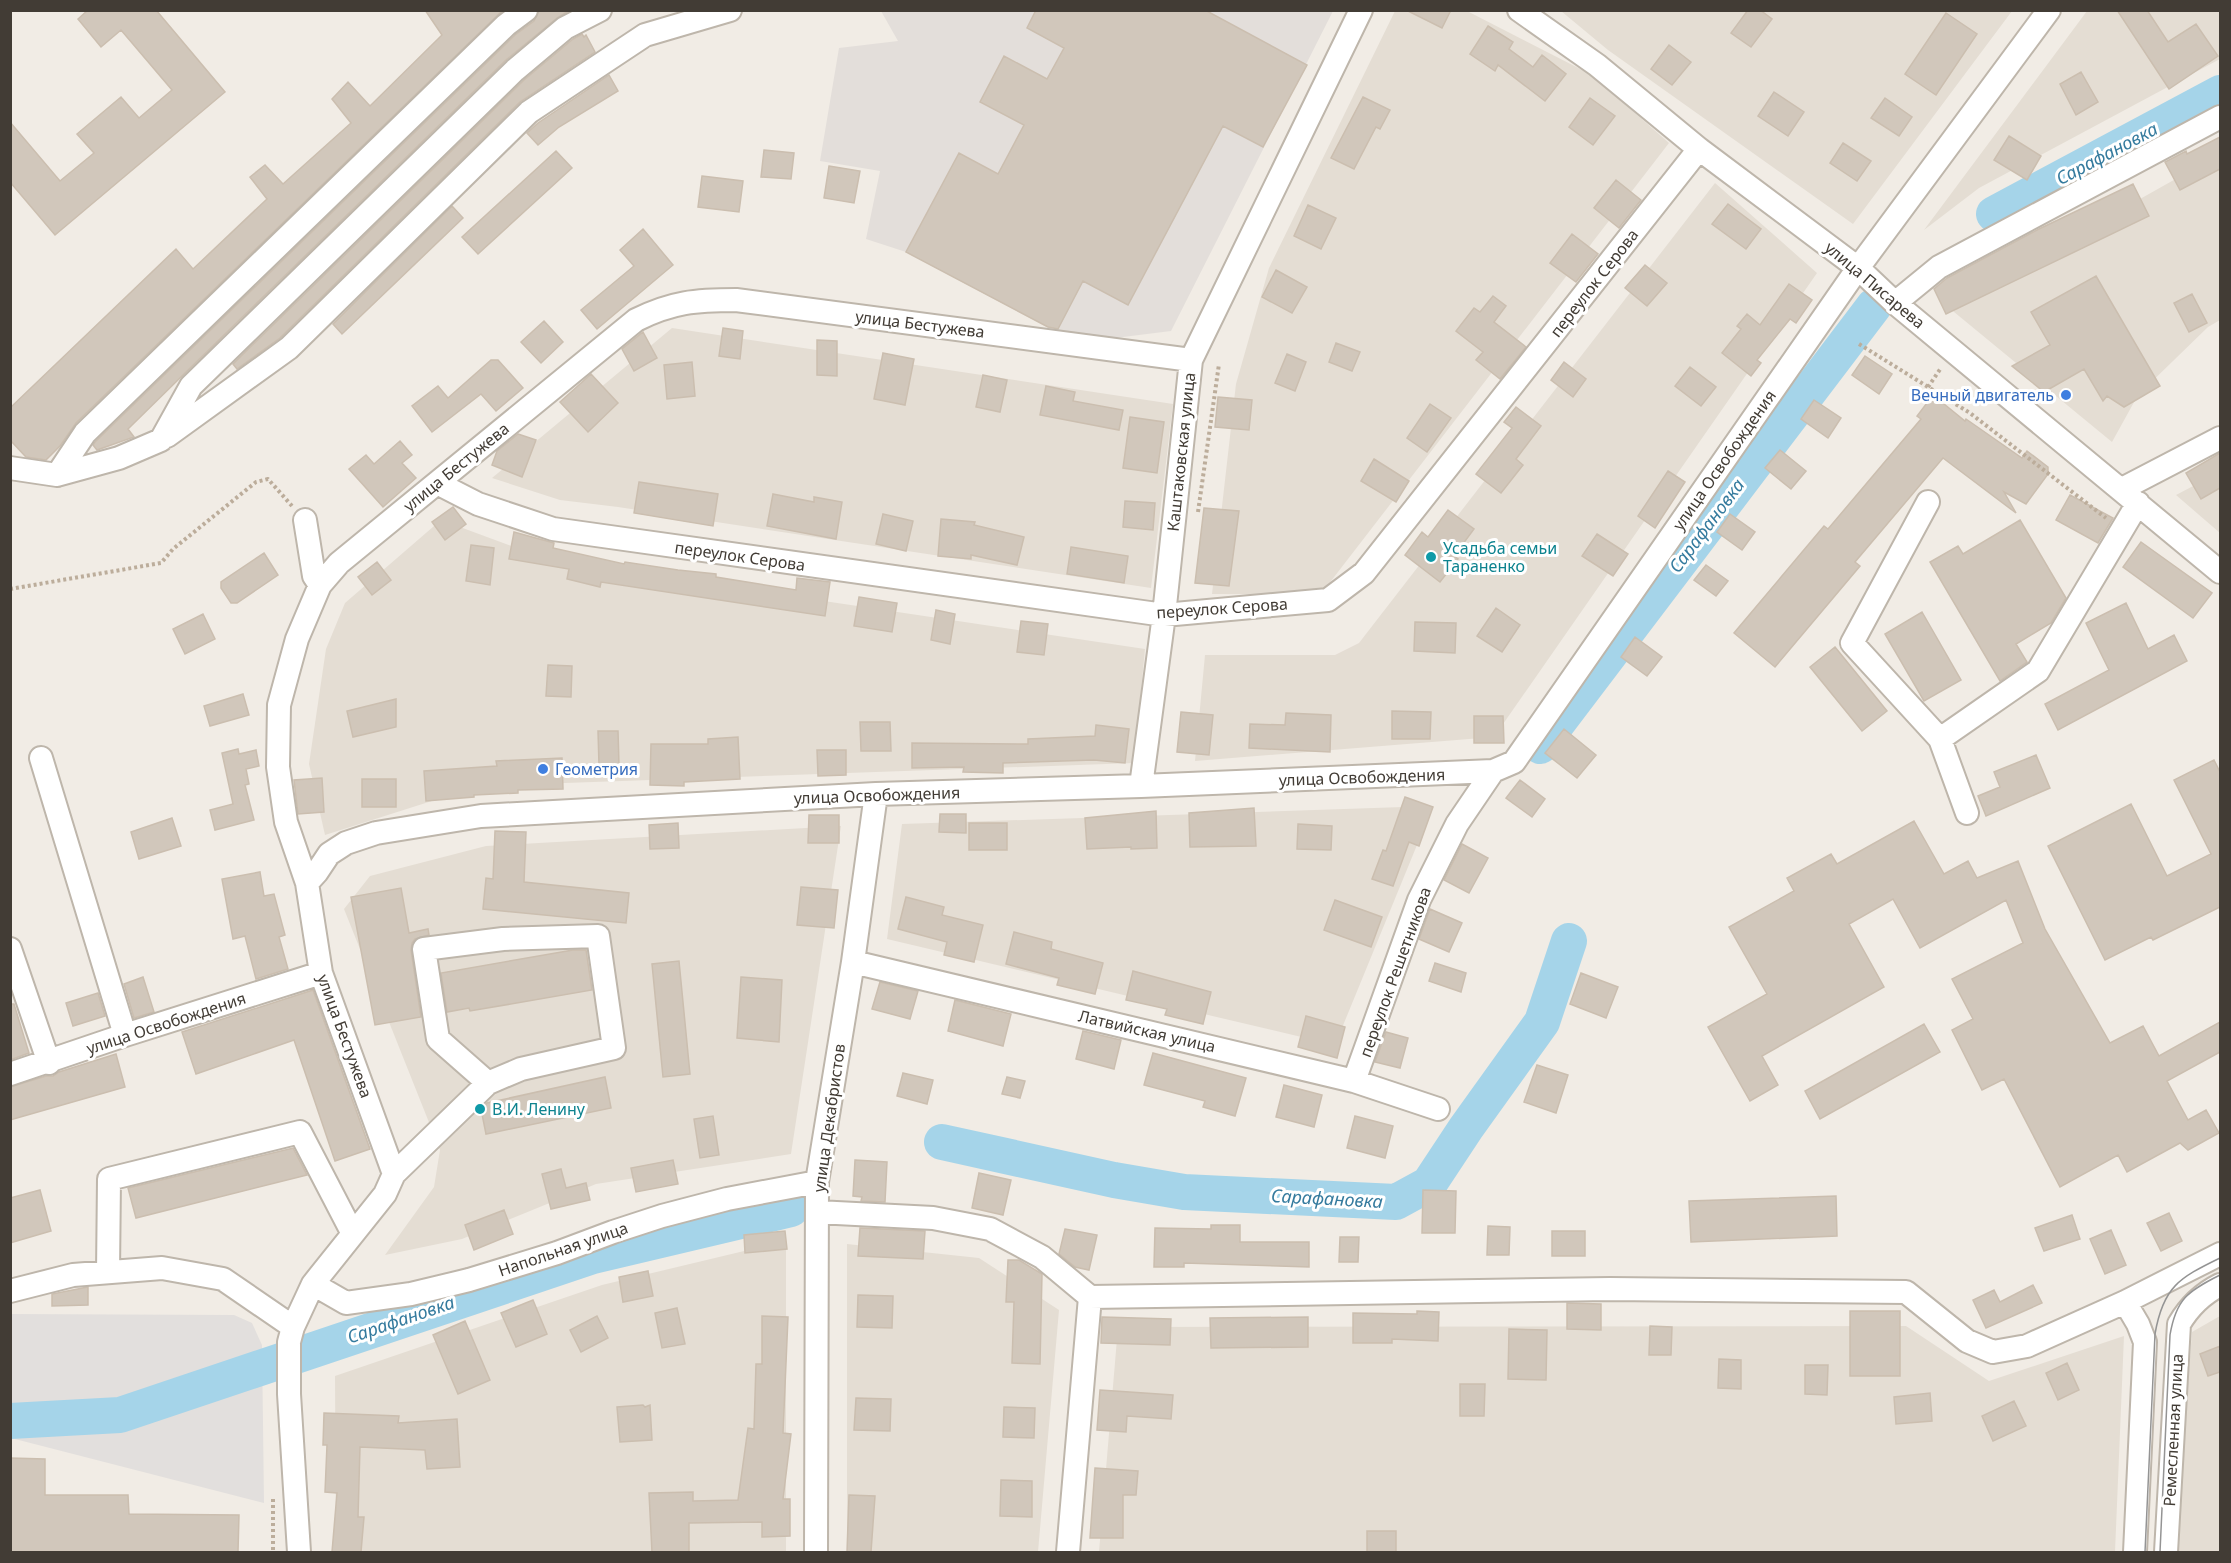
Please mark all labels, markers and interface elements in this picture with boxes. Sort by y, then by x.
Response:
water label: Сарафановка [2052,116,2162,190]
street label: переулок Серова [1545,224,1643,342]
street label: улица Писарева [1820,237,1930,333]
street label: улица Бестужева [854,305,986,343]
street label: Каштаковская улица [1162,371,1200,533]
place label: Вечный двигатель [1911,384,2054,406]
street label: улица Освобождения [1667,385,1781,535]
marker: Вечный двигатель [2059,388,2073,402]
street label: улица Бестужева [398,417,514,517]
water label: Сарафановка [1663,474,1749,577]
street label: переулок Серова [673,536,807,576]
place label: Усадьба семьи Тараненко [1443,537,1557,577]
marker: Усадьба семьи Тараненко [1424,550,1438,564]
street label: переулок Серова [1156,592,1288,624]
place label: Геометрия [555,758,638,780]
marker: Геометрия [536,762,550,776]
street label: улица Освобождения [1278,763,1446,791]
street label: улица Освобождения [793,781,961,809]
street label: переулок Решетникова [1354,884,1436,1060]
street label: улица Бестужева [312,971,378,1101]
street label: улица Освобождения [83,987,249,1059]
street label: Латвийская улица [1076,1005,1218,1057]
street label: улица Декабристов [808,1042,850,1194]
place label: В.И. Ленину [492,1098,586,1120]
marker: В.И. Ленину [473,1102,487,1116]
water label: Сарафановка [1271,1183,1383,1213]
street label: Напольная улица [495,1217,631,1281]
water label: Сарафановка [344,1290,457,1349]
street label: Ремесленная улица [2158,1353,2188,1507]

